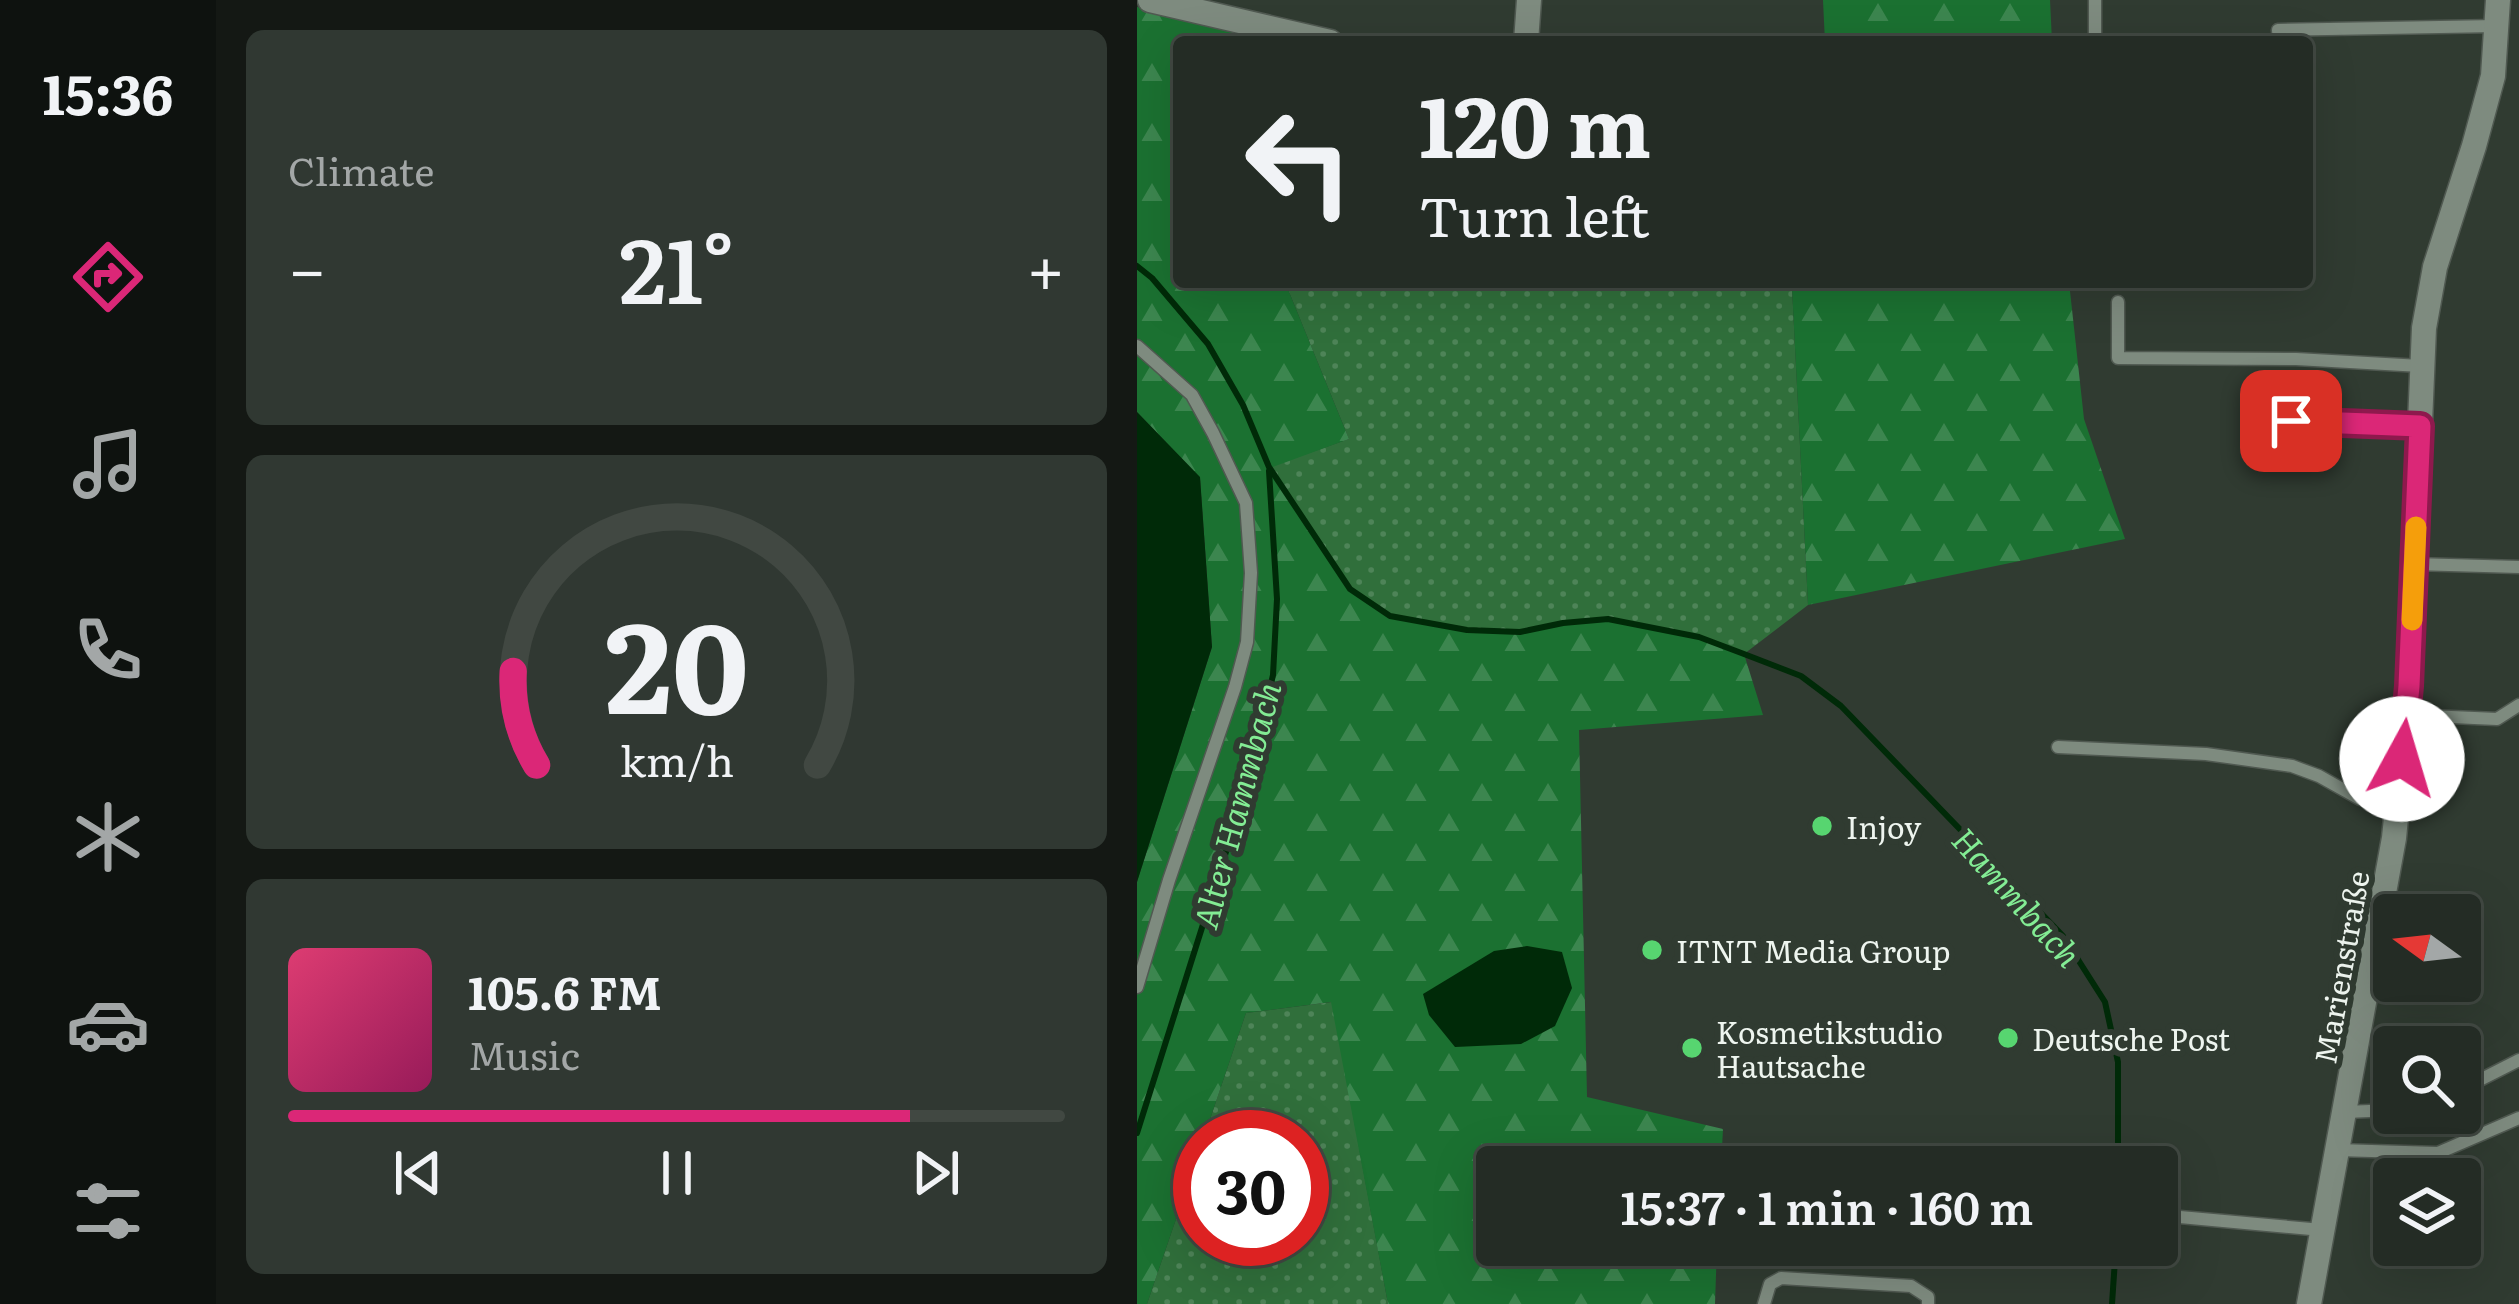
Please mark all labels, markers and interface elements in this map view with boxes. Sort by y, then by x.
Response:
text: 15:36 [43,51,173,132]
text: 120 m [1419,59,1651,184]
icon: left [1221,84,1377,240]
text: Climate [288,140,434,198]
text: Turn left [1419,173,1650,254]
text: 21° [619,198,734,332]
text: − [288,216,326,314]
text: + [1027,216,1065,314]
icon: directions [66,235,150,319]
pin [2240,370,2342,472]
icon: arrive [2258,388,2324,454]
icon: music [66,422,150,506]
text: 20 [605,567,748,752]
icon: phone [66,608,150,692]
water label: Alter Hammbach [1179,676,1291,934]
position arrow [2339,696,2465,822]
text: km/h [619,727,734,790]
icon: climate [66,795,150,879]
place label: Injoy [1846,804,1922,848]
marker: Injoy [1809,813,1835,839]
water label: Hammbach [1942,815,2094,977]
street label: Marienstraße [2301,867,2379,1067]
north arrow [2373,894,2481,1002]
map controls [2373,894,2481,1266]
place label: ITNT Media Group [1676,928,1951,972]
marker: ITNT Media Group [1639,937,1665,963]
text: 105.6 FM [468,957,662,1024]
icon: car [66,982,150,1066]
place label: Kosmetikstudio Hautsache [1716,1009,1943,1087]
place label: Deutsche Post [2032,1016,2230,1060]
text: Music [468,1024,580,1082]
marker: Deutsche Post [1995,1025,2021,1051]
button: search [2373,1026,2481,1134]
marker: Kosmetikstudio Hautsache [1679,1035,1705,1061]
speed limit sign: 30 [1173,1110,1329,1266]
icon: previous [385,1140,451,1206]
icon: pause [644,1140,710,1206]
icon: next [903,1140,969,1206]
button: layers [2373,1158,2481,1266]
icon: filters [66,1169,150,1253]
text: 15:37 · 1 min · 160 m [1621,1172,2033,1239]

